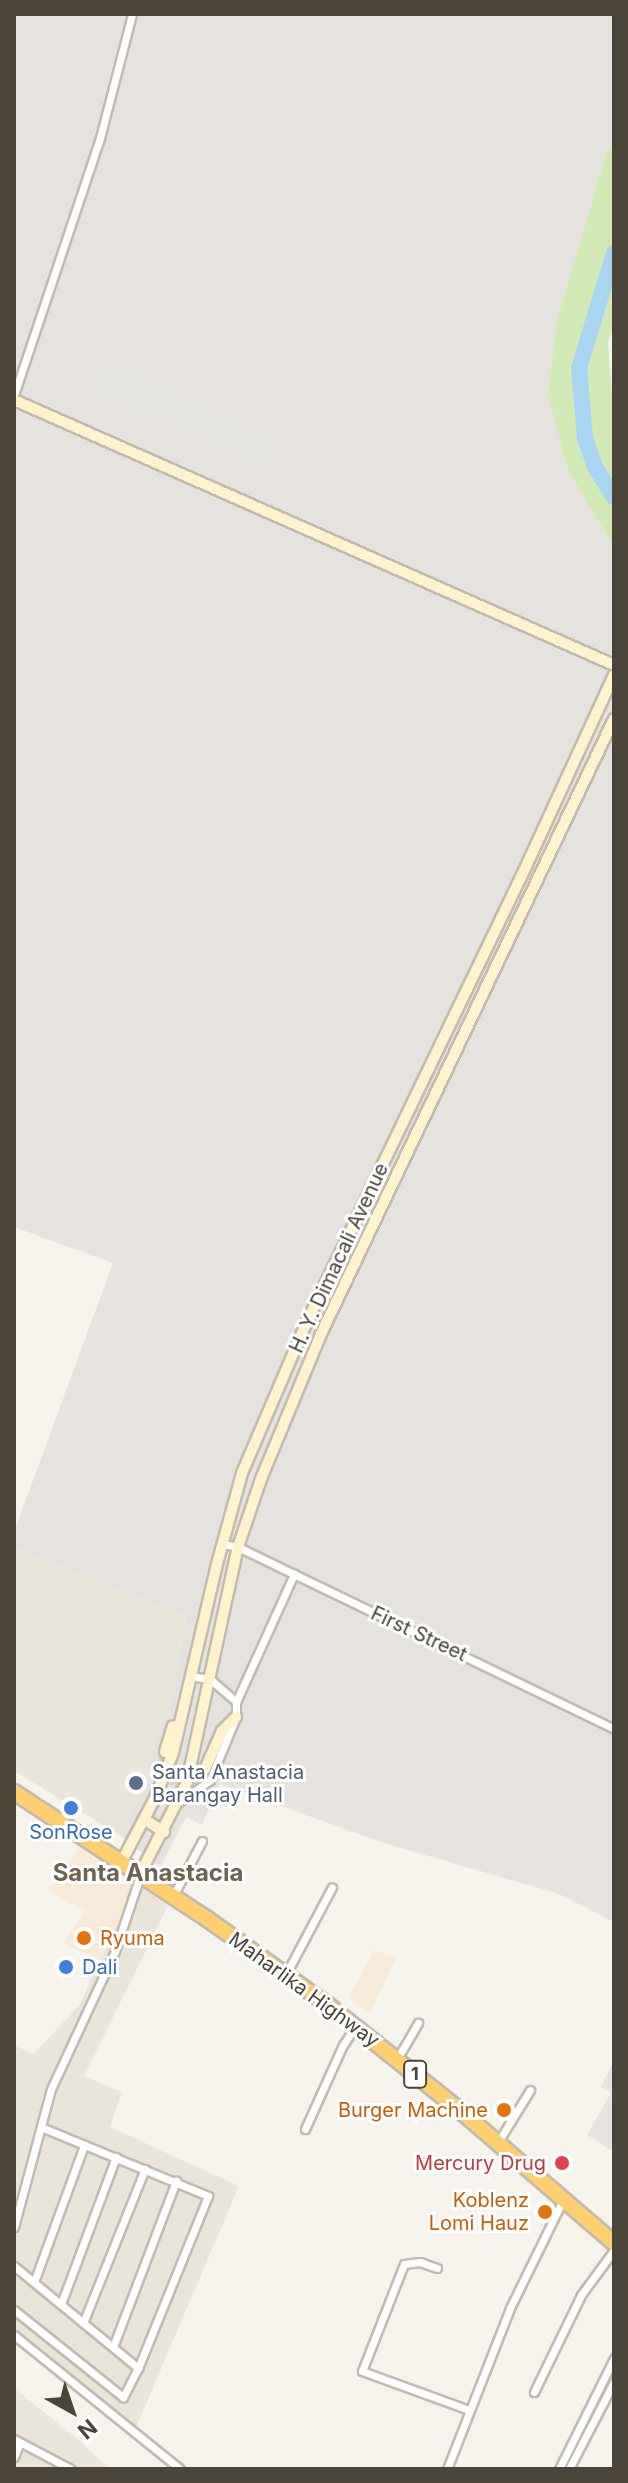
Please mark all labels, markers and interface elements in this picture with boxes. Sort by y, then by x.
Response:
street label: H. Y. Dimacali Avenue [284,1159,394,1357]
street label: First Street [367,1601,471,1667]
place label: Santa Anastacia Barangay Hall [152,1760,304,1807]
marker: Santa Anastacia Barangay Hall [127,1774,145,1792]
marker: SonRose [62,1799,80,1817]
place label: SonRose [29,1820,113,1844]
district label: Santa Anastacia [53,1859,243,1887]
place label: Ryuma [100,1926,165,1950]
street label: Maharlika Highway [224,1927,384,2053]
marker: Ryuma [75,1929,93,1947]
place label: Dali [82,1955,117,1979]
marker: Dali [57,1958,75,1976]
road number: 1 [403,2060,427,2088]
place label: Burger Machine [338,2098,488,2122]
marker: Burger Machine [495,2101,513,2119]
place label: Mercury Drug [415,2151,546,2175]
marker: Mercury Drug [553,2154,571,2172]
place label: Koblenz Lomi Hauz [429,2188,529,2235]
marker: Koblenz Lomi Hauz [536,2203,554,2221]
north arrow [32,2371,112,2451]
text: N [73,2414,102,2445]

